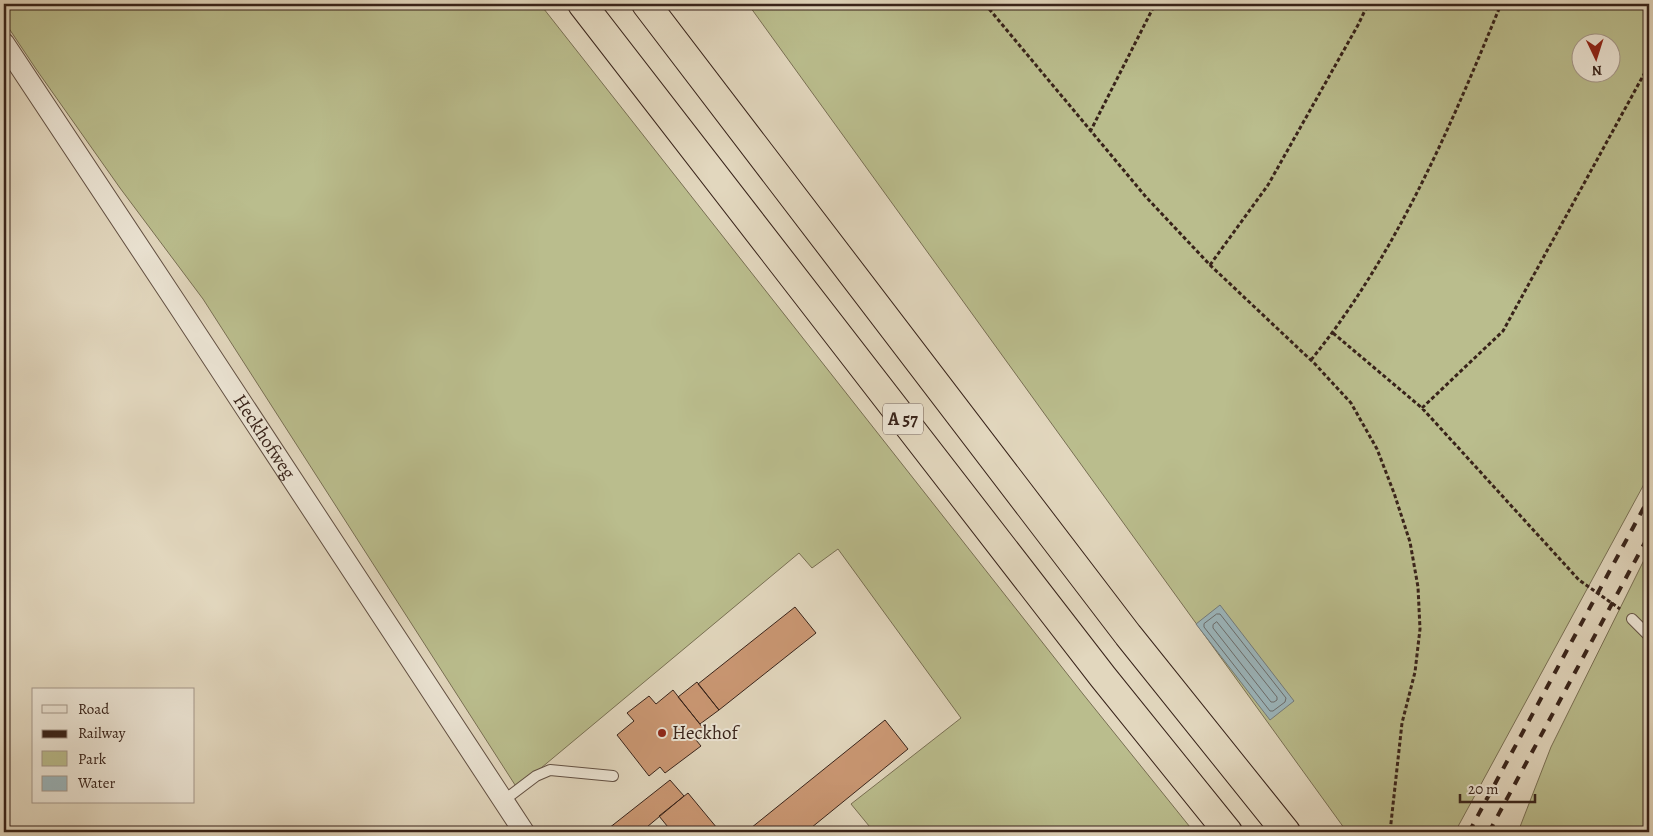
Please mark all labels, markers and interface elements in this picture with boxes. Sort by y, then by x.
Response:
north arrow [1570,32,1620,82]
text: N [1591,61,1603,80]
street label: Heckhofweg [227,389,302,485]
road number: A 57 [883,404,923,434]
legend [32,688,195,804]
text: Road [78,699,110,719]
place label: Heckhof [672,720,741,746]
text: Railway [78,723,126,743]
marker: Heckhof [656,727,668,739]
text: Park [78,749,107,769]
scale bar [1460,771,1536,803]
text: Water [77,773,115,793]
text: 20 m [1468,779,1499,799]

